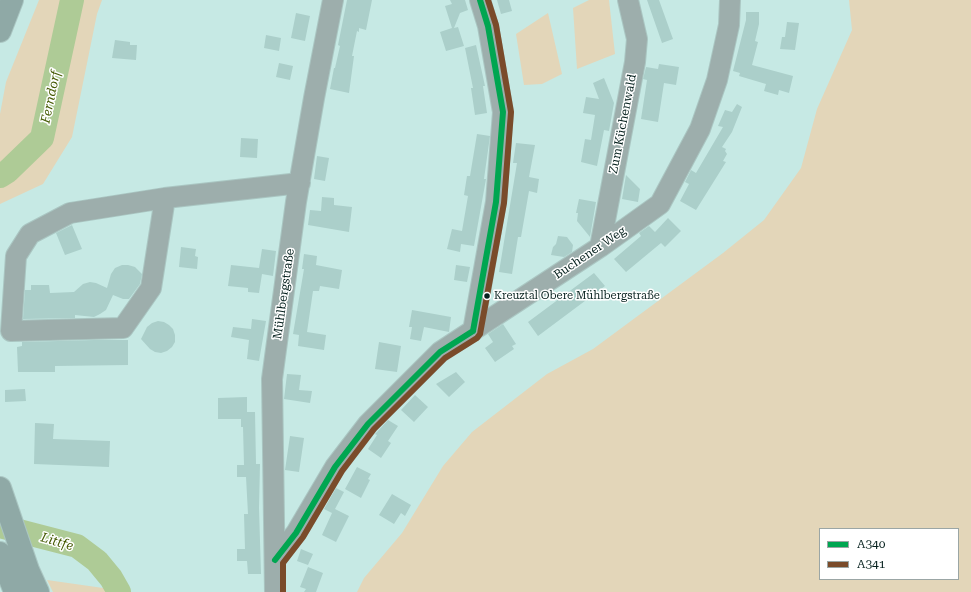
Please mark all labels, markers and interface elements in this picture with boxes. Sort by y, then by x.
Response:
water label: Ferndorf [38,69,64,125]
street label: Zum Küchenwald [606,73,640,175]
street label: Buchener Weg [551,224,629,282]
street label: Mühlbergstraße [270,248,298,340]
place label: Kreuztal Obere Mühlbergstraße [494,289,660,303]
marker: Kreuztal Obere Mühlbergstraße [482,291,492,301]
legend [819,528,959,580]
water label: Littfe [39,530,75,554]
text: A340 [857,537,886,551]
text: A341 [857,557,886,571]

